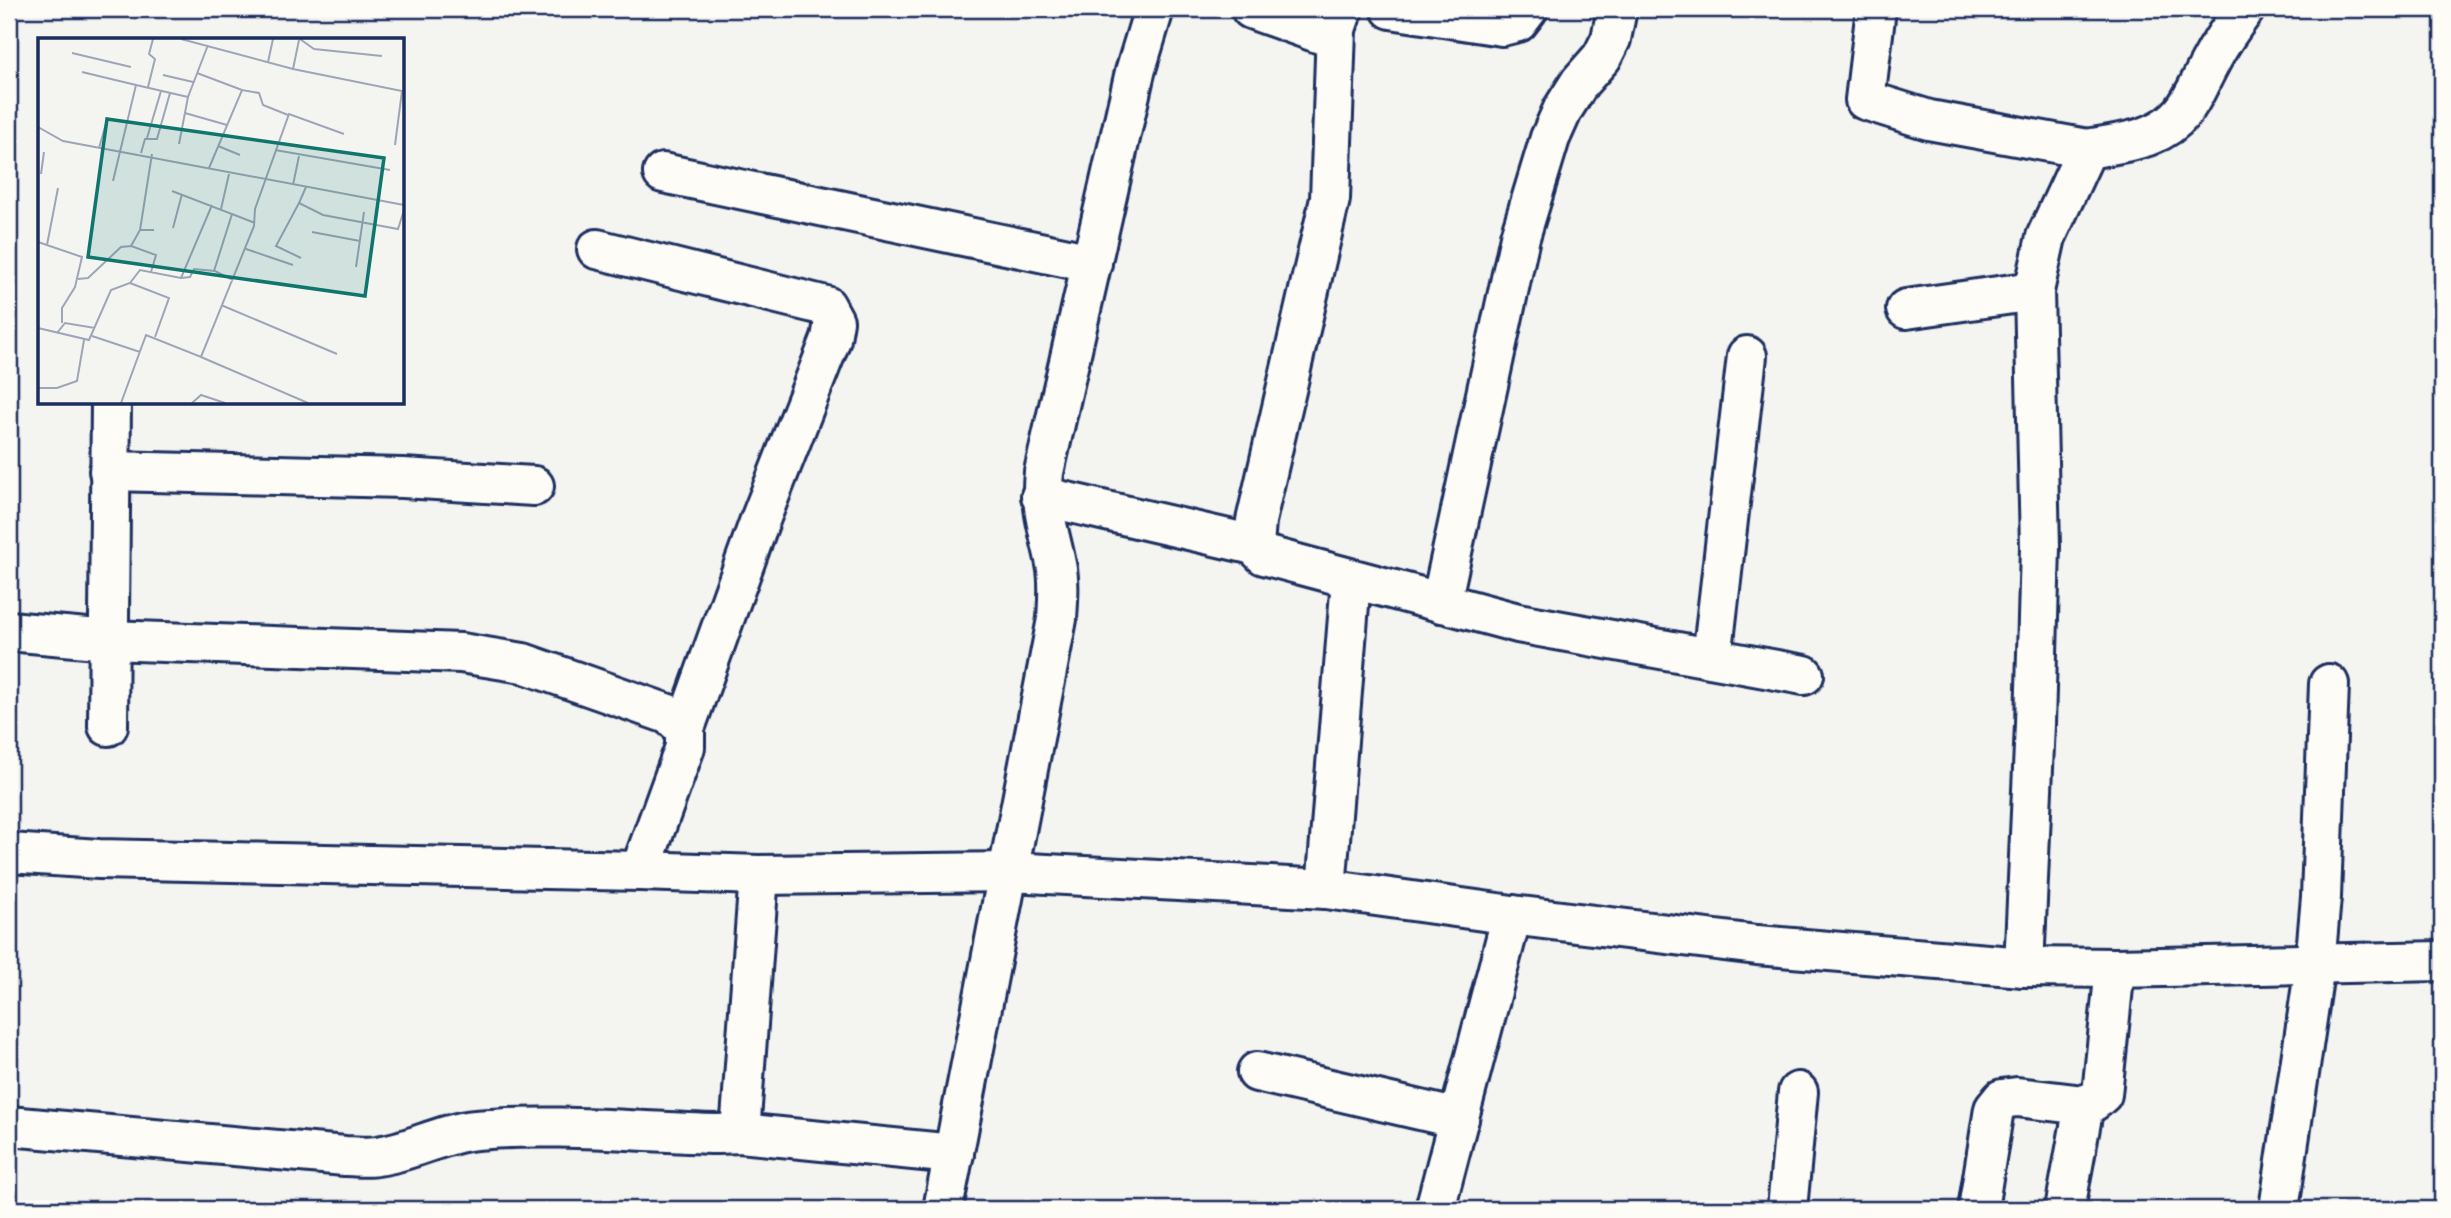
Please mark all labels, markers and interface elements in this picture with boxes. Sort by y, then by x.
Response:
inset map [38,38,404,404]

